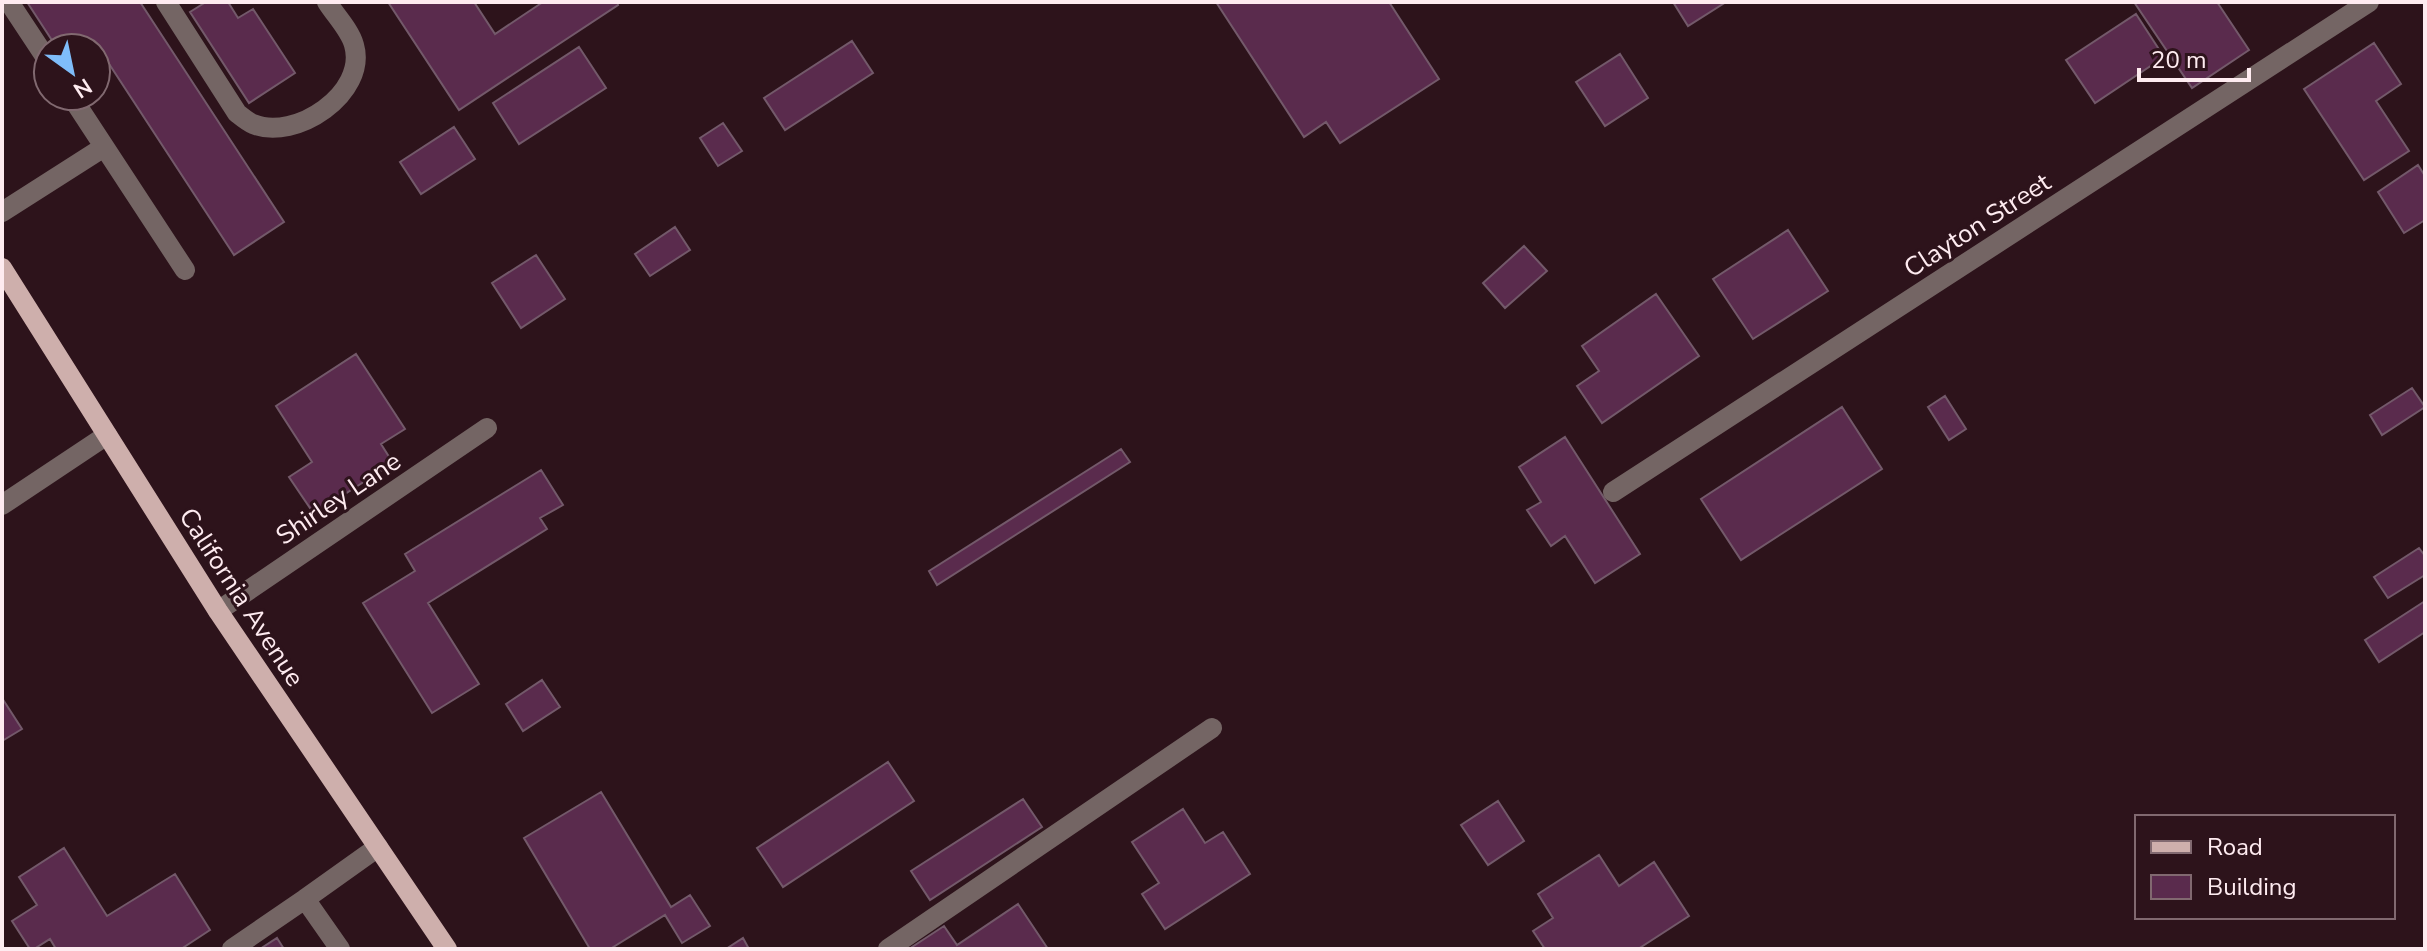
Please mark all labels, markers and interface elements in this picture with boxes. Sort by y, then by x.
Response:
north arrow [32,32,112,112]
scale bar [2139,32,2249,82]
text: 20 m [2151,44,2207,76]
text: N [67,71,97,105]
street label: Clayton Street [1897,164,2058,286]
street label: Shirley Lane [269,444,408,553]
street label: California Avenue [171,501,312,693]
legend [2135,815,2395,919]
text: Road [2207,831,2263,863]
text: Building [2207,871,2297,903]

